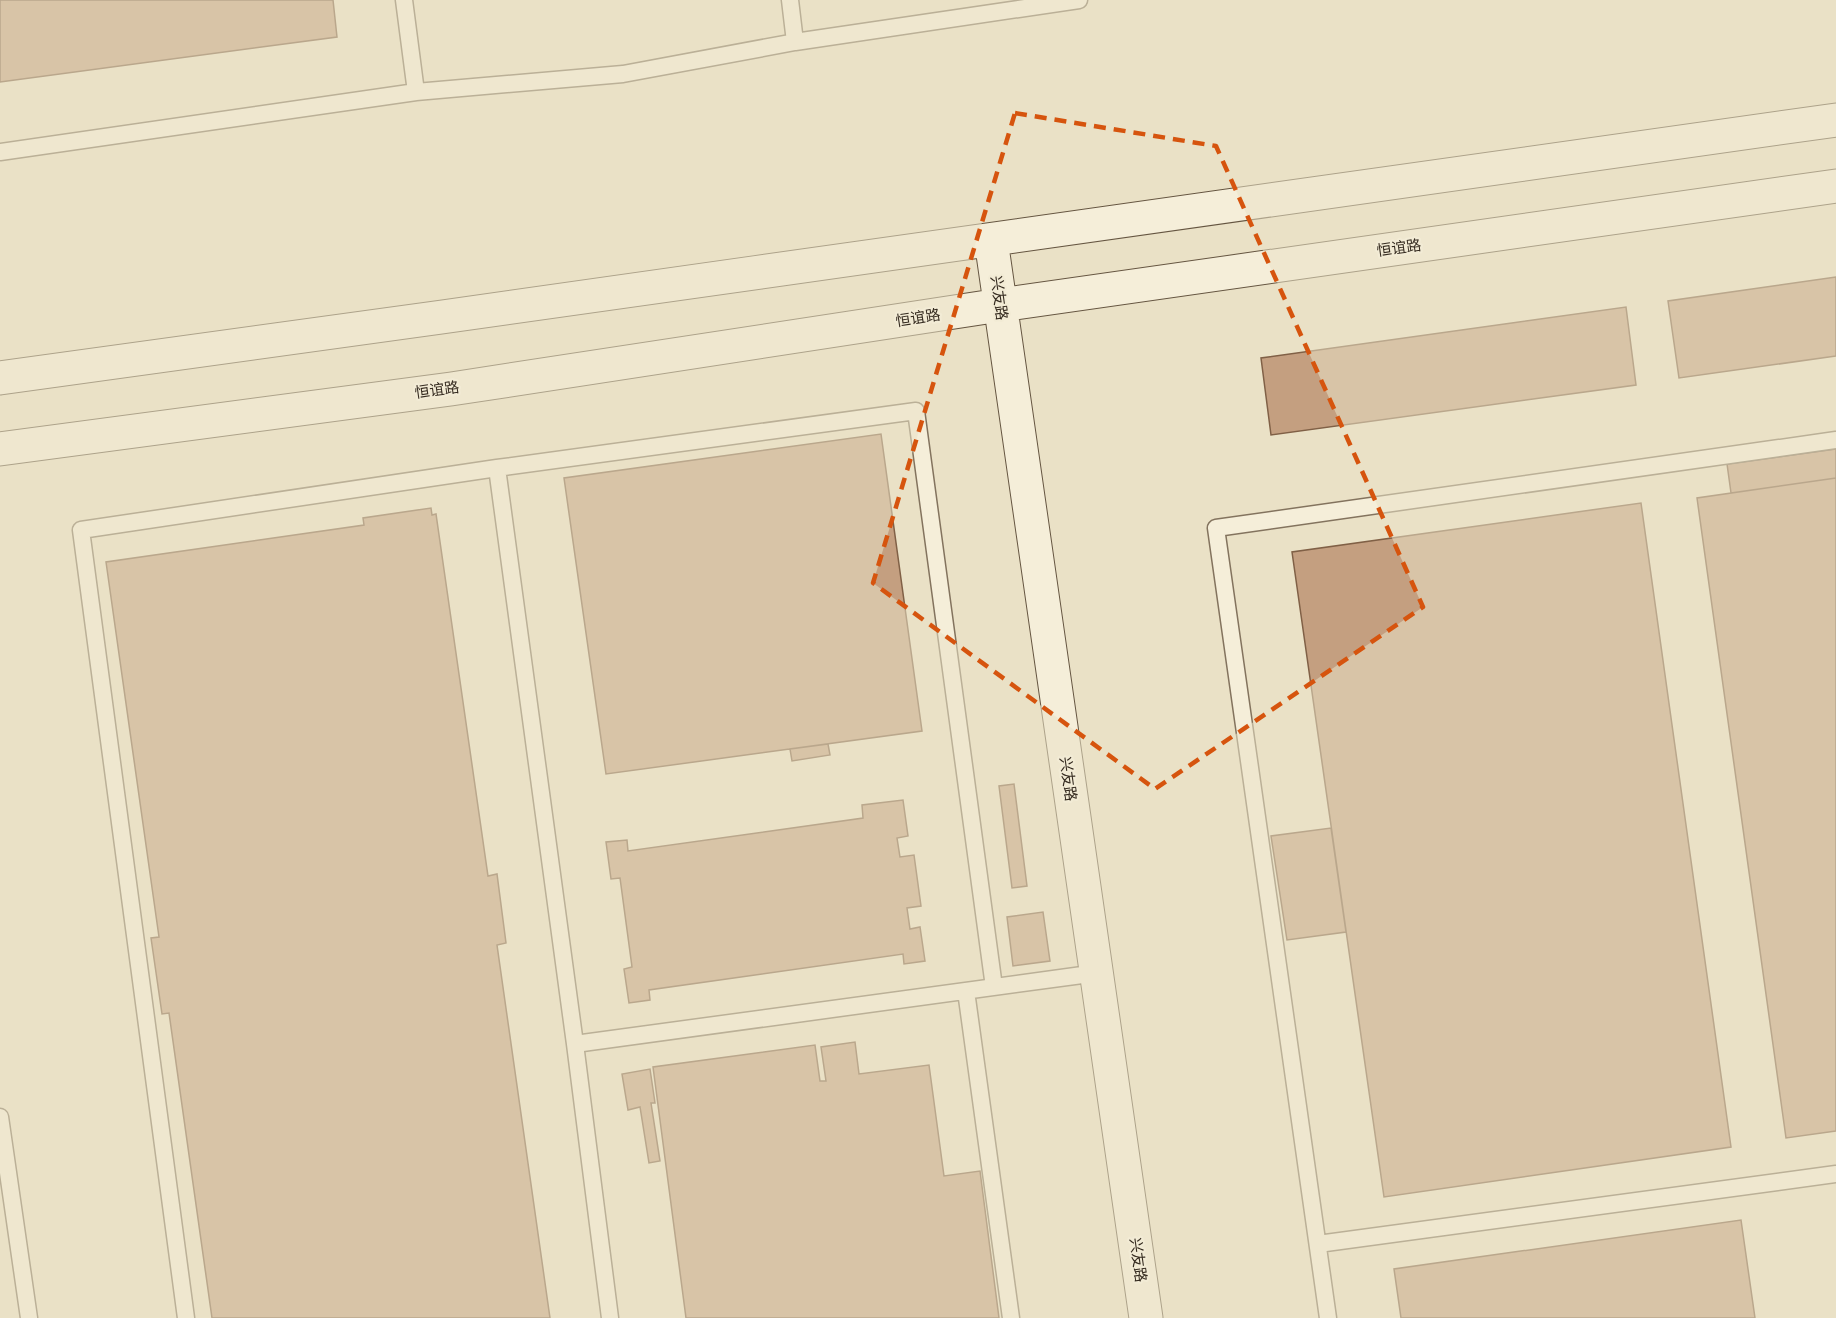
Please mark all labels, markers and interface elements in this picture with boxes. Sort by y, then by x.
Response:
street label: 恒谊路 [1375,234,1423,261]
street label: 兴友路 [986,274,1013,322]
street label: 恒谊路 [894,304,942,331]
street label: 恒谊路 [413,376,461,403]
street label: 兴友路 [1055,755,1082,803]
street label: 兴友路 [1125,1236,1152,1284]

